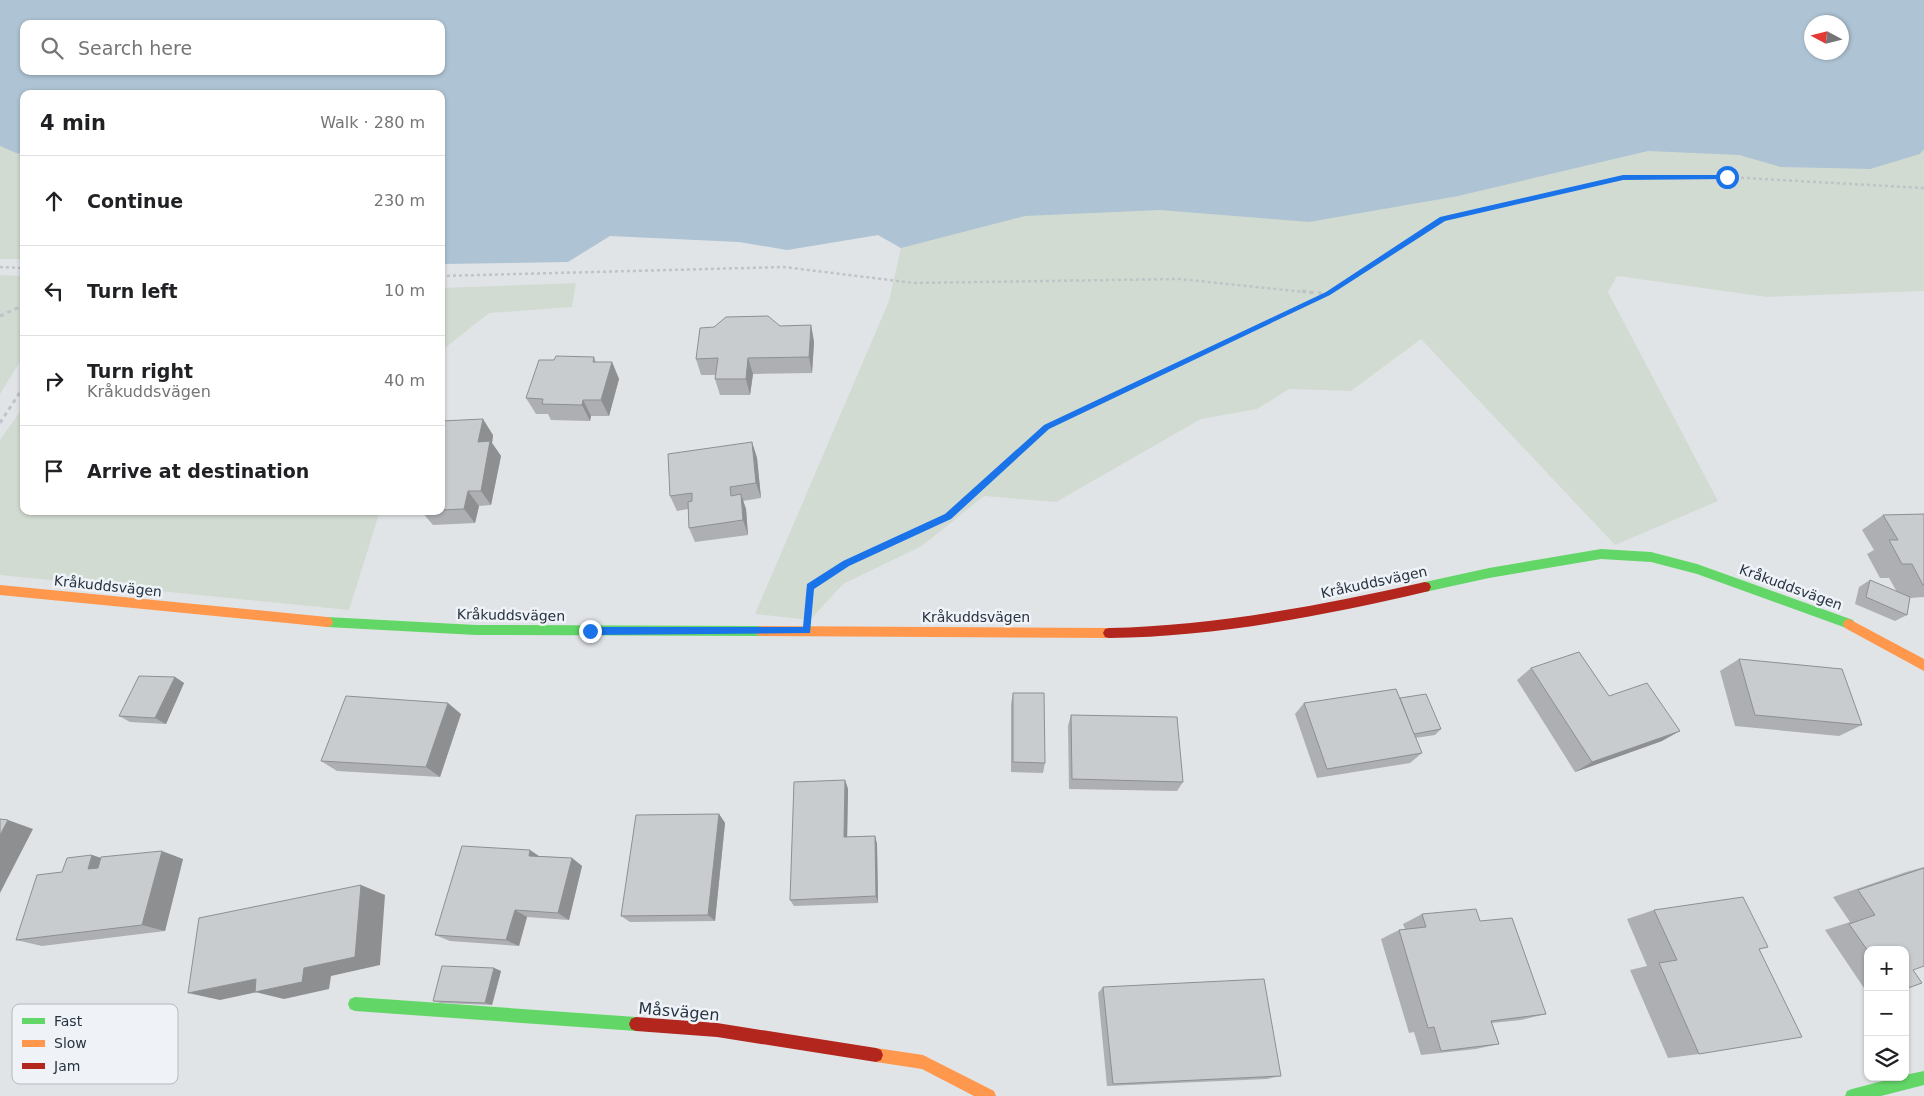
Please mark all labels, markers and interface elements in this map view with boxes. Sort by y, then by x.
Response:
north arrow [1804,15,1849,60]
search box [20,20,445,75]
icon: search [38,34,66,62]
text: Search here [78,37,192,59]
text: 4 min [40,111,106,135]
text: Walk · 280 m [320,113,425,132]
route start [1716,166,1739,189]
icon: ahead [40,187,68,215]
text: Continue [87,190,183,212]
text: 230 m [374,191,425,210]
icon: left [40,277,68,305]
text: Turn left [87,280,178,302]
text: 10 m [384,281,425,300]
text: Turn right [87,360,193,382]
icon: right [40,367,68,395]
text: 40 m [384,371,425,390]
text: Kråkuddsvägen [87,382,211,401]
icon: arrive [40,457,68,485]
text: Arrive at destination [87,460,309,482]
street label: Kråkuddsvägen [1737,561,1845,613]
street label: Kråkuddsvägen [1319,563,1429,601]
street label: Kråkuddsvägen [53,572,163,600]
street label: Kråkuddsvägen [457,606,565,624]
street label: Kråkuddsvägen [922,609,1030,625]
route end [579,620,602,643]
map controls [1864,946,1909,1081]
button: + [1864,946,1909,991]
button: − [1864,991,1909,1036]
street label: Måsvägen [638,998,720,1025]
legend [12,1004,178,1084]
text: Fast [54,1013,83,1029]
text: Slow [54,1035,87,1051]
button: layers [1864,1036,1909,1081]
text: Jam [53,1058,80,1074]

